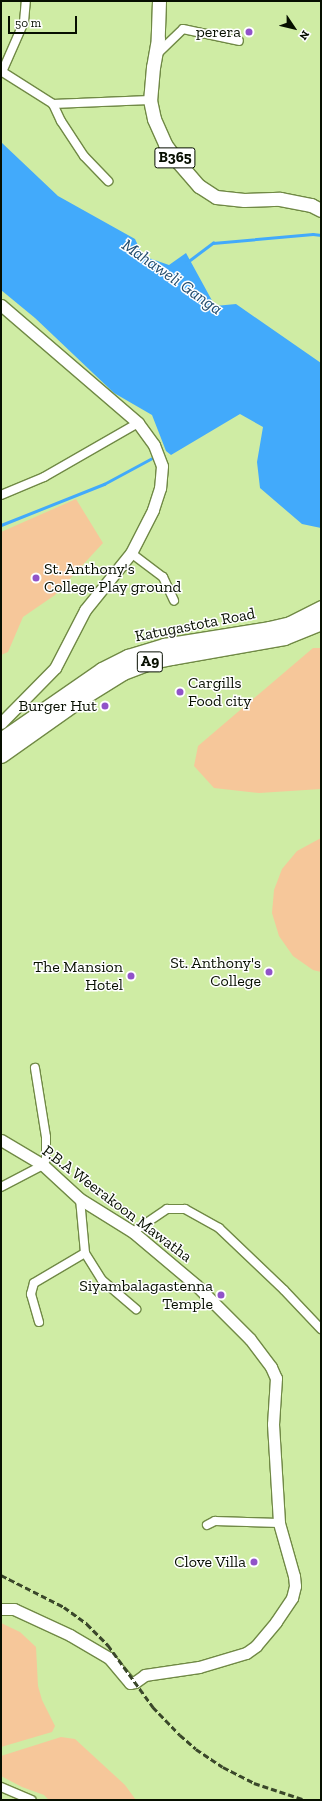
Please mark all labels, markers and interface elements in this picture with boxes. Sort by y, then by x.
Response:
scale bar [10,8,79,34]
north arrow [274,8,314,48]
text: 50 m [15,16,41,30]
place label: perera [196,22,241,42]
marker: perera [244,27,254,37]
text: N [297,28,312,42]
road number: B365 [154,145,196,171]
water label: Mahaweli Ganga [118,235,226,319]
place label: St. Anthony's College Play ground [44,559,182,597]
marker: St. Anthony's College Play ground [31,573,41,583]
street label: Katugastota Road [133,604,257,646]
road number: A9 [136,649,164,675]
place label: Cargills Food city [188,673,251,711]
marker: Cargills Food city [175,687,185,697]
place label: Burger Hut [18,696,97,716]
marker: Burger Hut [100,701,110,711]
place label: St. Anthony's College [170,953,261,991]
place label: The Mansion Hotel [33,957,123,995]
marker: St. Anthony's College [264,967,274,977]
marker: The Mansion Hotel [126,971,136,981]
street label: P.B.A Weerakoon Mawatha [38,1141,196,1267]
place label: Siyambalagastenna Temple [79,1276,213,1314]
marker: Siyambalagastenna Temple [216,1290,226,1300]
place label: Clove Villa [174,1552,246,1572]
marker: Clove Villa [249,1557,259,1567]

